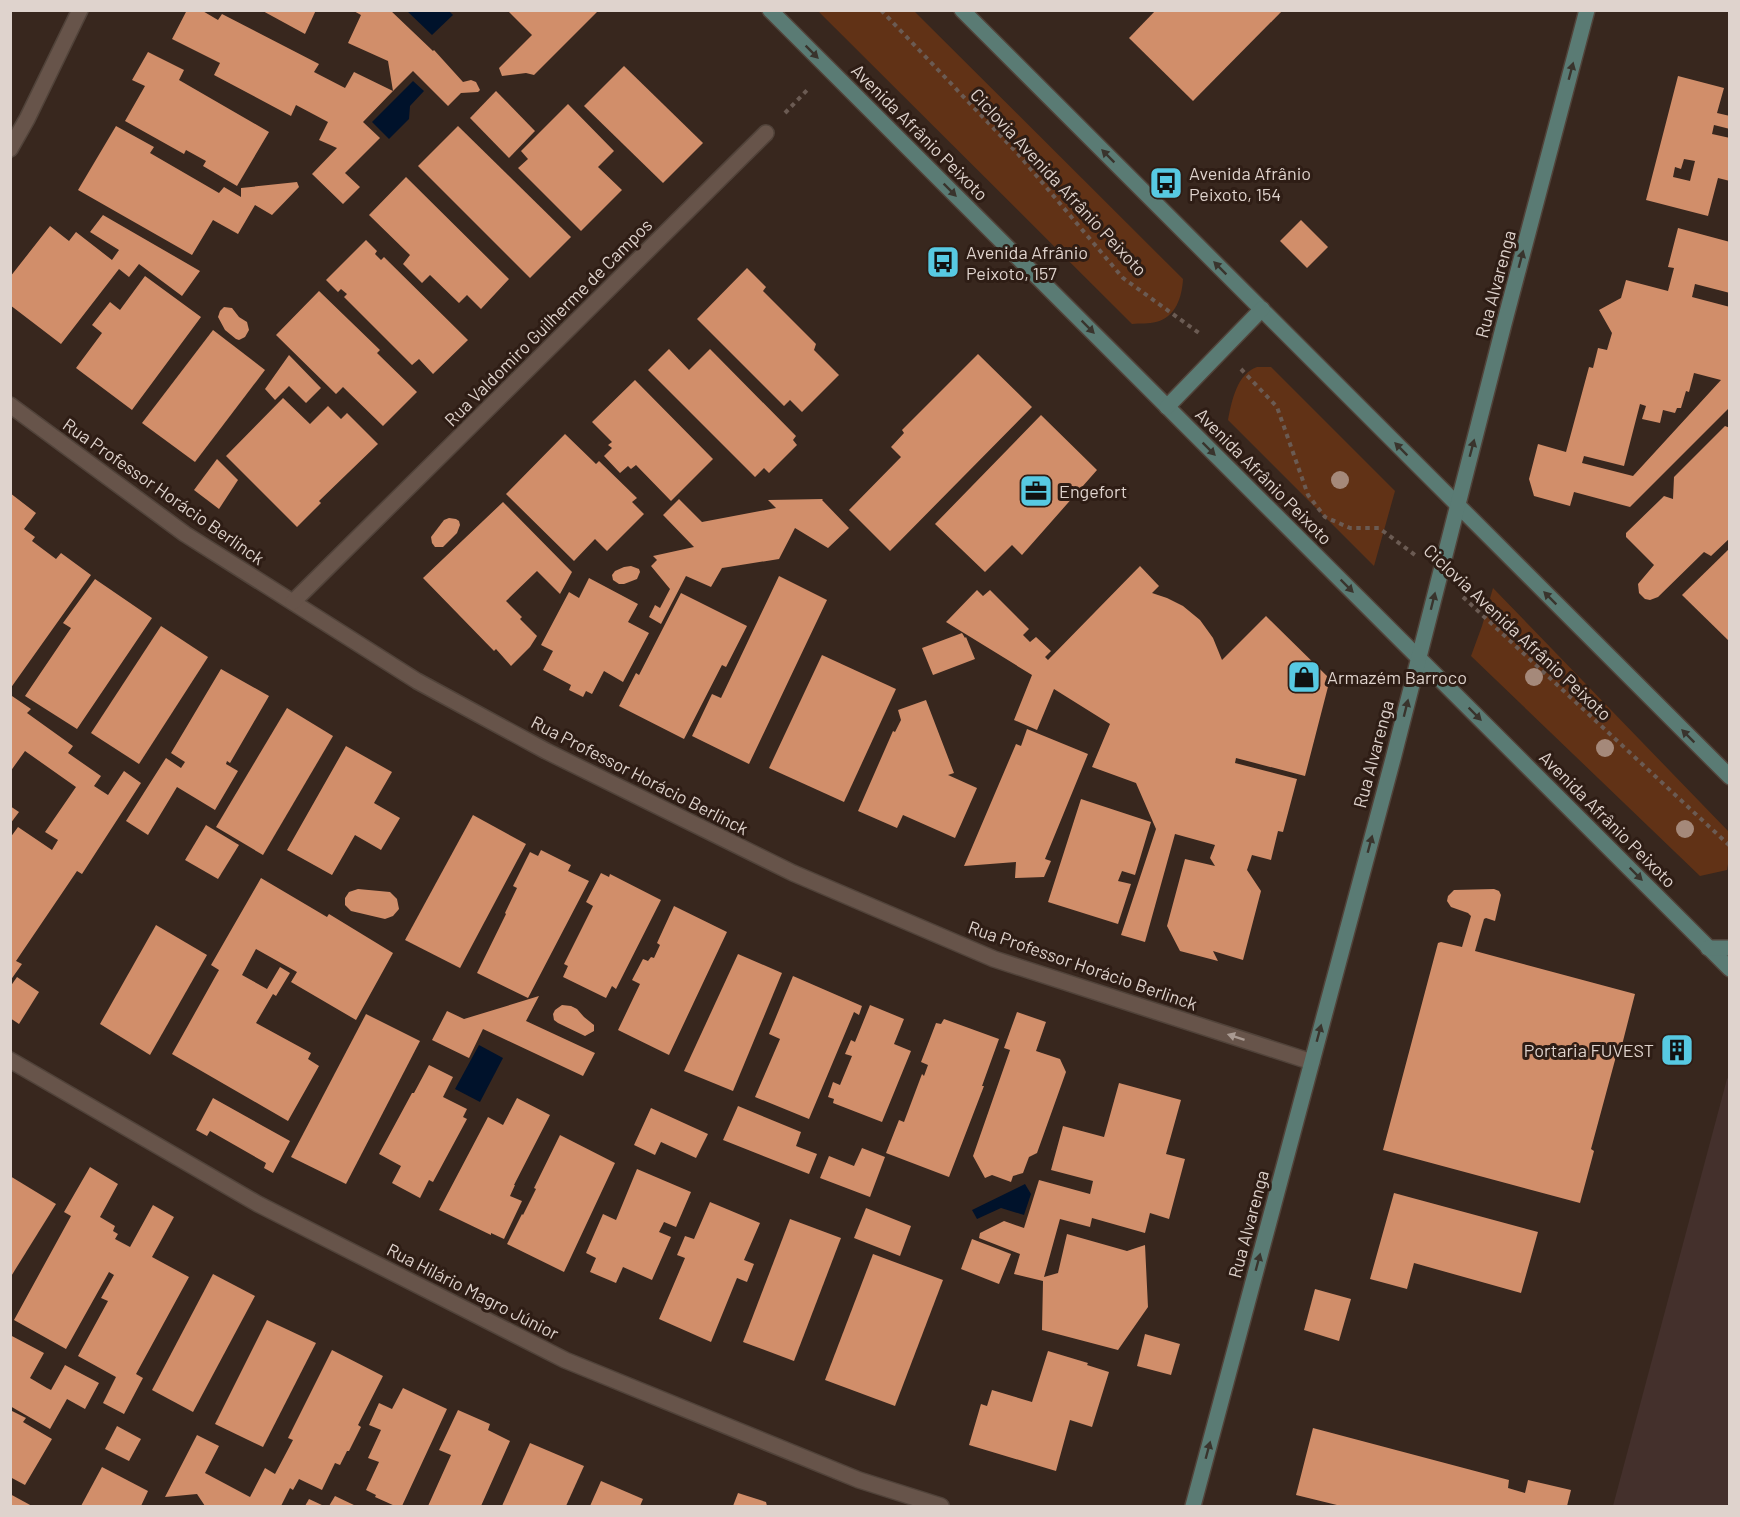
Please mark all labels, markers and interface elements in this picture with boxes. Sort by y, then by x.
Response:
one-way arrow [804,44,818,58]
street label: Avenida Afrânio Peixoto [847,59,993,205]
one-way arrow [1567,61,1577,80]
street label: Ciclovia Avenida Afrânio Peixoto [966,84,1152,280]
one-way arrow [1102,150,1116,164]
place label: Avenida Afrânio Peixoto, 154 [1189,162,1311,205]
bus stop icon: Avenida Afrânio Peixoto, 154 [1148,165,1184,201]
one-way arrow [942,182,956,196]
street label: Rua Valdomiro Guilherme de Campos [440,214,656,430]
street label: Rua Alvarenga [1470,228,1520,340]
place label: Avenida Afrânio Peixoto, 157 [966,241,1088,284]
bus stop icon: Avenida Afrânio Peixoto, 157 [925,244,961,280]
one-way arrow [1517,250,1527,268]
one-way arrow [1214,262,1228,276]
one-way arrow [1080,320,1094,334]
street label: Avenida Afrânio Peixoto [1191,403,1337,549]
street label: Rua Professor Horácio Berlinck [59,413,269,569]
one-way arrow [1468,439,1478,457]
one-way arrow [1201,441,1215,455]
one-way arrow [1394,442,1408,456]
office icon: Engefort [1018,473,1054,509]
place label: Engefort [1059,480,1127,502]
street label: Ciclovia Avenida Afrânio Peixoto [1420,539,1616,725]
one-way arrow [1339,579,1353,593]
one-way arrow [1544,591,1558,605]
one-way arrow [1428,592,1438,610]
shop icon: Armazém Barroco [1286,659,1322,695]
place label: Armazém Barroco [1327,666,1467,688]
street label: Rua Alvarenga [1348,698,1398,810]
one-way arrow [1401,699,1411,718]
one-way arrow [1467,707,1482,721]
street label: Rua Professor Horácio Berlinck [528,711,752,839]
one-way arrow [1682,729,1696,743]
street label: Avenida Afrânio Peixoto [1535,746,1681,892]
one-way arrow [1366,835,1375,853]
one-way arrow [1628,867,1642,881]
street label: Rua Professor Horácio Berlinck [966,915,1200,1015]
one-way arrow [1315,1023,1325,1042]
one-way arrow [1227,1032,1245,1042]
building icon: Portaria FUVEST [1659,1032,1695,1068]
place label: Portaria FUVEST [1524,1039,1654,1061]
street label: Rua Alvarenga [1223,1168,1273,1280]
street label: Rua Hilário Magro Júnior [383,1238,563,1344]
one-way arrow [1254,1252,1264,1271]
one-way arrow [1204,1441,1213,1459]

